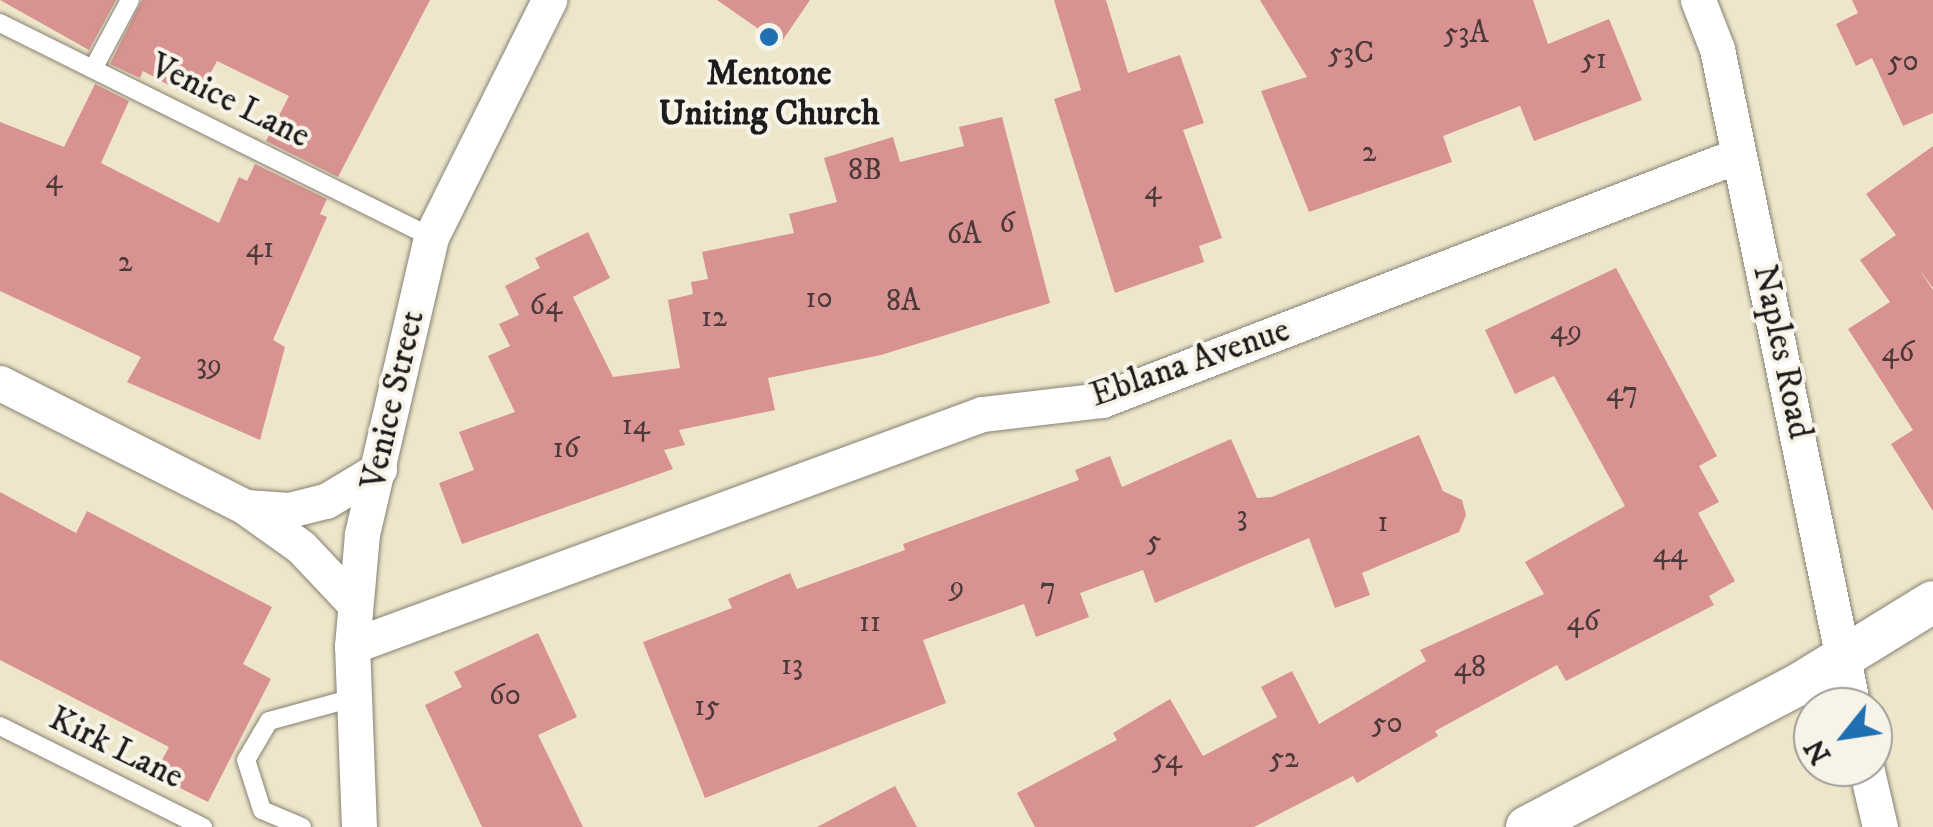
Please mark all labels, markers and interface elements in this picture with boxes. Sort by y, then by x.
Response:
house number: 53A [1443,16,1489,52]
marker: Mentone Uniting Church [758,26,780,48]
house number: 53C [1328,36,1374,72]
house number: 51 [1581,42,1607,78]
street label: Venice Lane [144,44,316,158]
house number: 50 [1887,44,1919,80]
place label: Mentone Uniting Church [658,53,880,135]
house number: 2 [1362,135,1376,171]
house number: 8B [848,153,882,189]
house number: 4 [45,162,63,198]
house number: 4 [1144,173,1162,209]
house number: 6 [999,206,1015,242]
house number: 6A [947,217,981,253]
house number: 41 [246,231,274,267]
house number: 2 [118,245,132,281]
street label: Naples Road [1743,261,1821,443]
house number: 10 [805,281,833,317]
house number: 8A [886,284,920,320]
house number: 64 [530,288,562,324]
house number: 12 [701,300,727,336]
street label: Venice Street [352,307,434,493]
street label: Eblana Avenue [1085,309,1295,417]
house number: 49 [1550,313,1582,349]
house number: 46 [1882,335,1914,371]
house number: 39 [196,347,222,383]
house number: 47 [1606,375,1638,411]
house number: 14 [622,408,650,444]
house number: 16 [553,431,579,467]
house number: 3 [1236,499,1248,535]
house number: 1 [1377,505,1389,541]
house number: 5 [1147,524,1161,560]
house number: 44 [1653,536,1687,572]
house number: 9 [950,569,964,605]
house number: 7 [1040,571,1056,607]
house number: 46 [1567,604,1599,640]
house number: 11 [859,605,881,641]
house number: 13 [781,648,803,684]
house number: 48 [1454,650,1486,686]
house number: 60 [489,678,521,714]
north arrow [1793,687,1893,787]
house number: 15 [694,689,720,725]
street label: Kirk Lane [42,698,190,798]
house number: 50 [1371,706,1403,742]
text: N [1797,733,1839,770]
house number: 52 [1269,741,1299,777]
house number: 54 [1152,742,1182,778]

